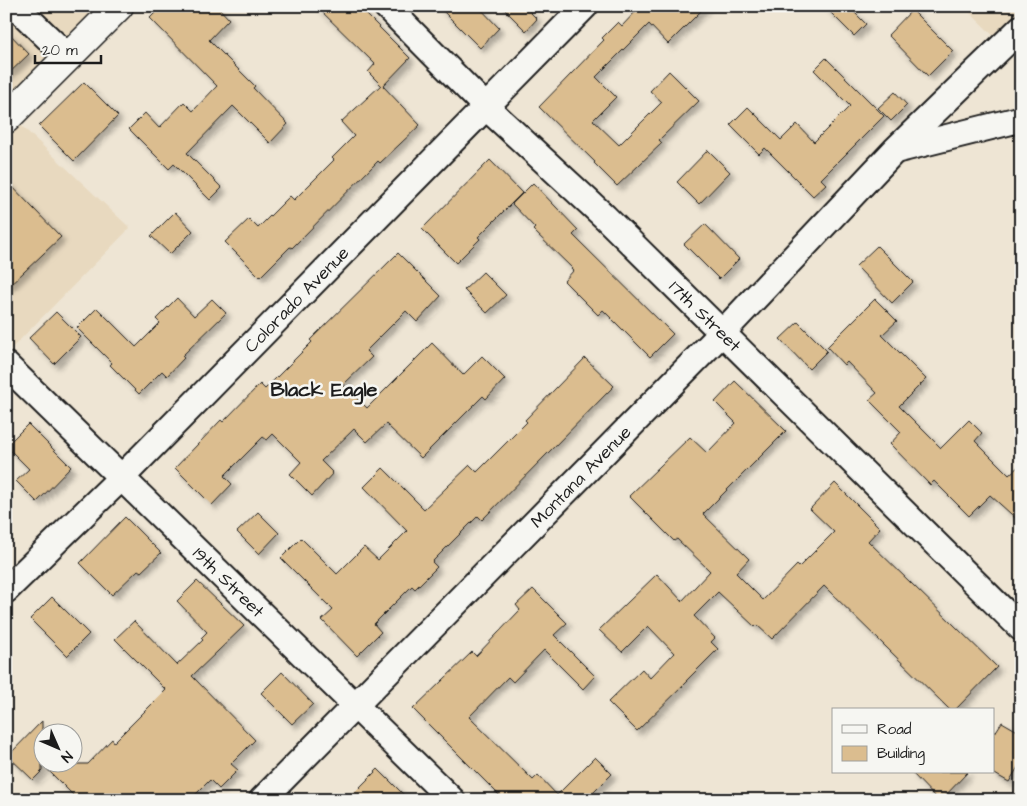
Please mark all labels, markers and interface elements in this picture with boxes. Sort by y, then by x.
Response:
scale bar [35,32,101,64]
text: 20 m [42,40,78,61]
street label: Colorado Avenue [239,241,355,358]
street label: 17th Street [663,275,747,358]
district label: Black Eagle [271,376,378,405]
street label: Montana Avenue [525,420,637,534]
street label: 19th Street [187,542,270,624]
legend [832,708,994,774]
text: Road [877,719,912,740]
north arrow [32,724,82,774]
text: Building [877,743,925,765]
text: N [56,746,77,767]

